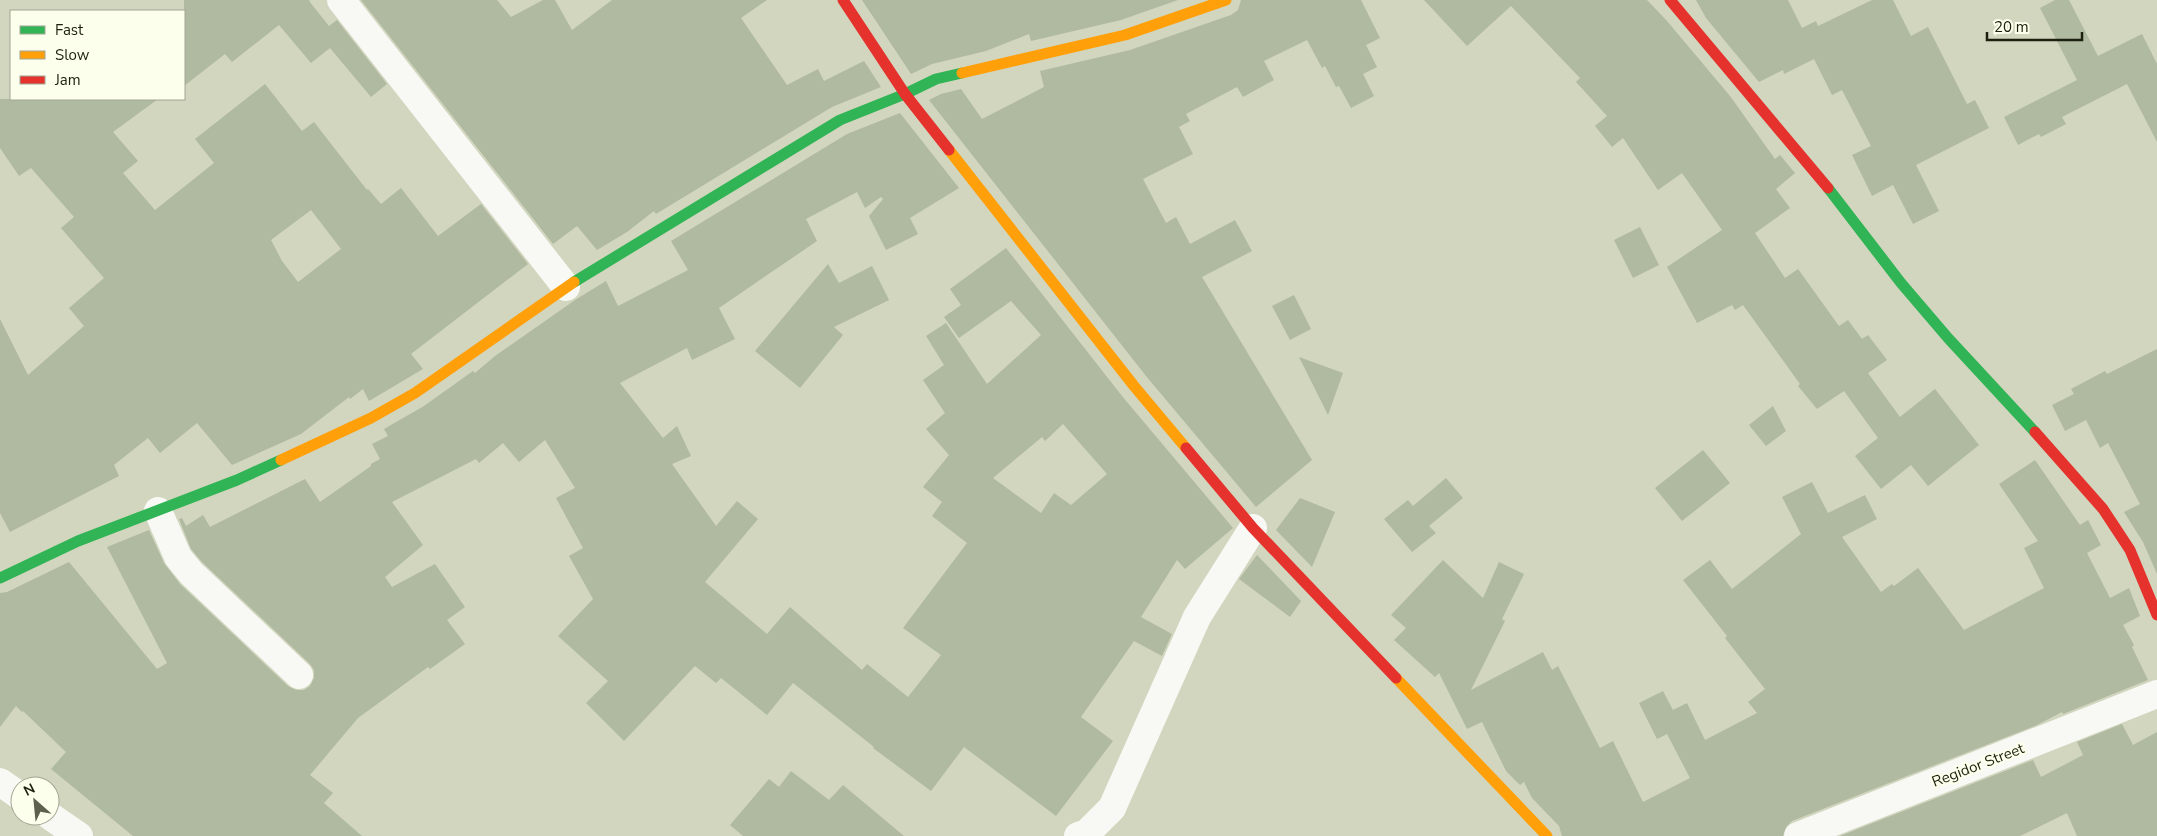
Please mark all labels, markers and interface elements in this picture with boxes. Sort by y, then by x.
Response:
legend [10,10,185,100]
scale bar [1987,10,2082,42]
text: 20 m [1994,17,2029,37]
text: Fast [55,20,84,40]
text: Slow [55,45,90,65]
text: Jam [54,70,81,90]
street label: Regidor Street [1929,738,2028,792]
north arrow [10,776,60,826]
text: N [20,779,38,801]

